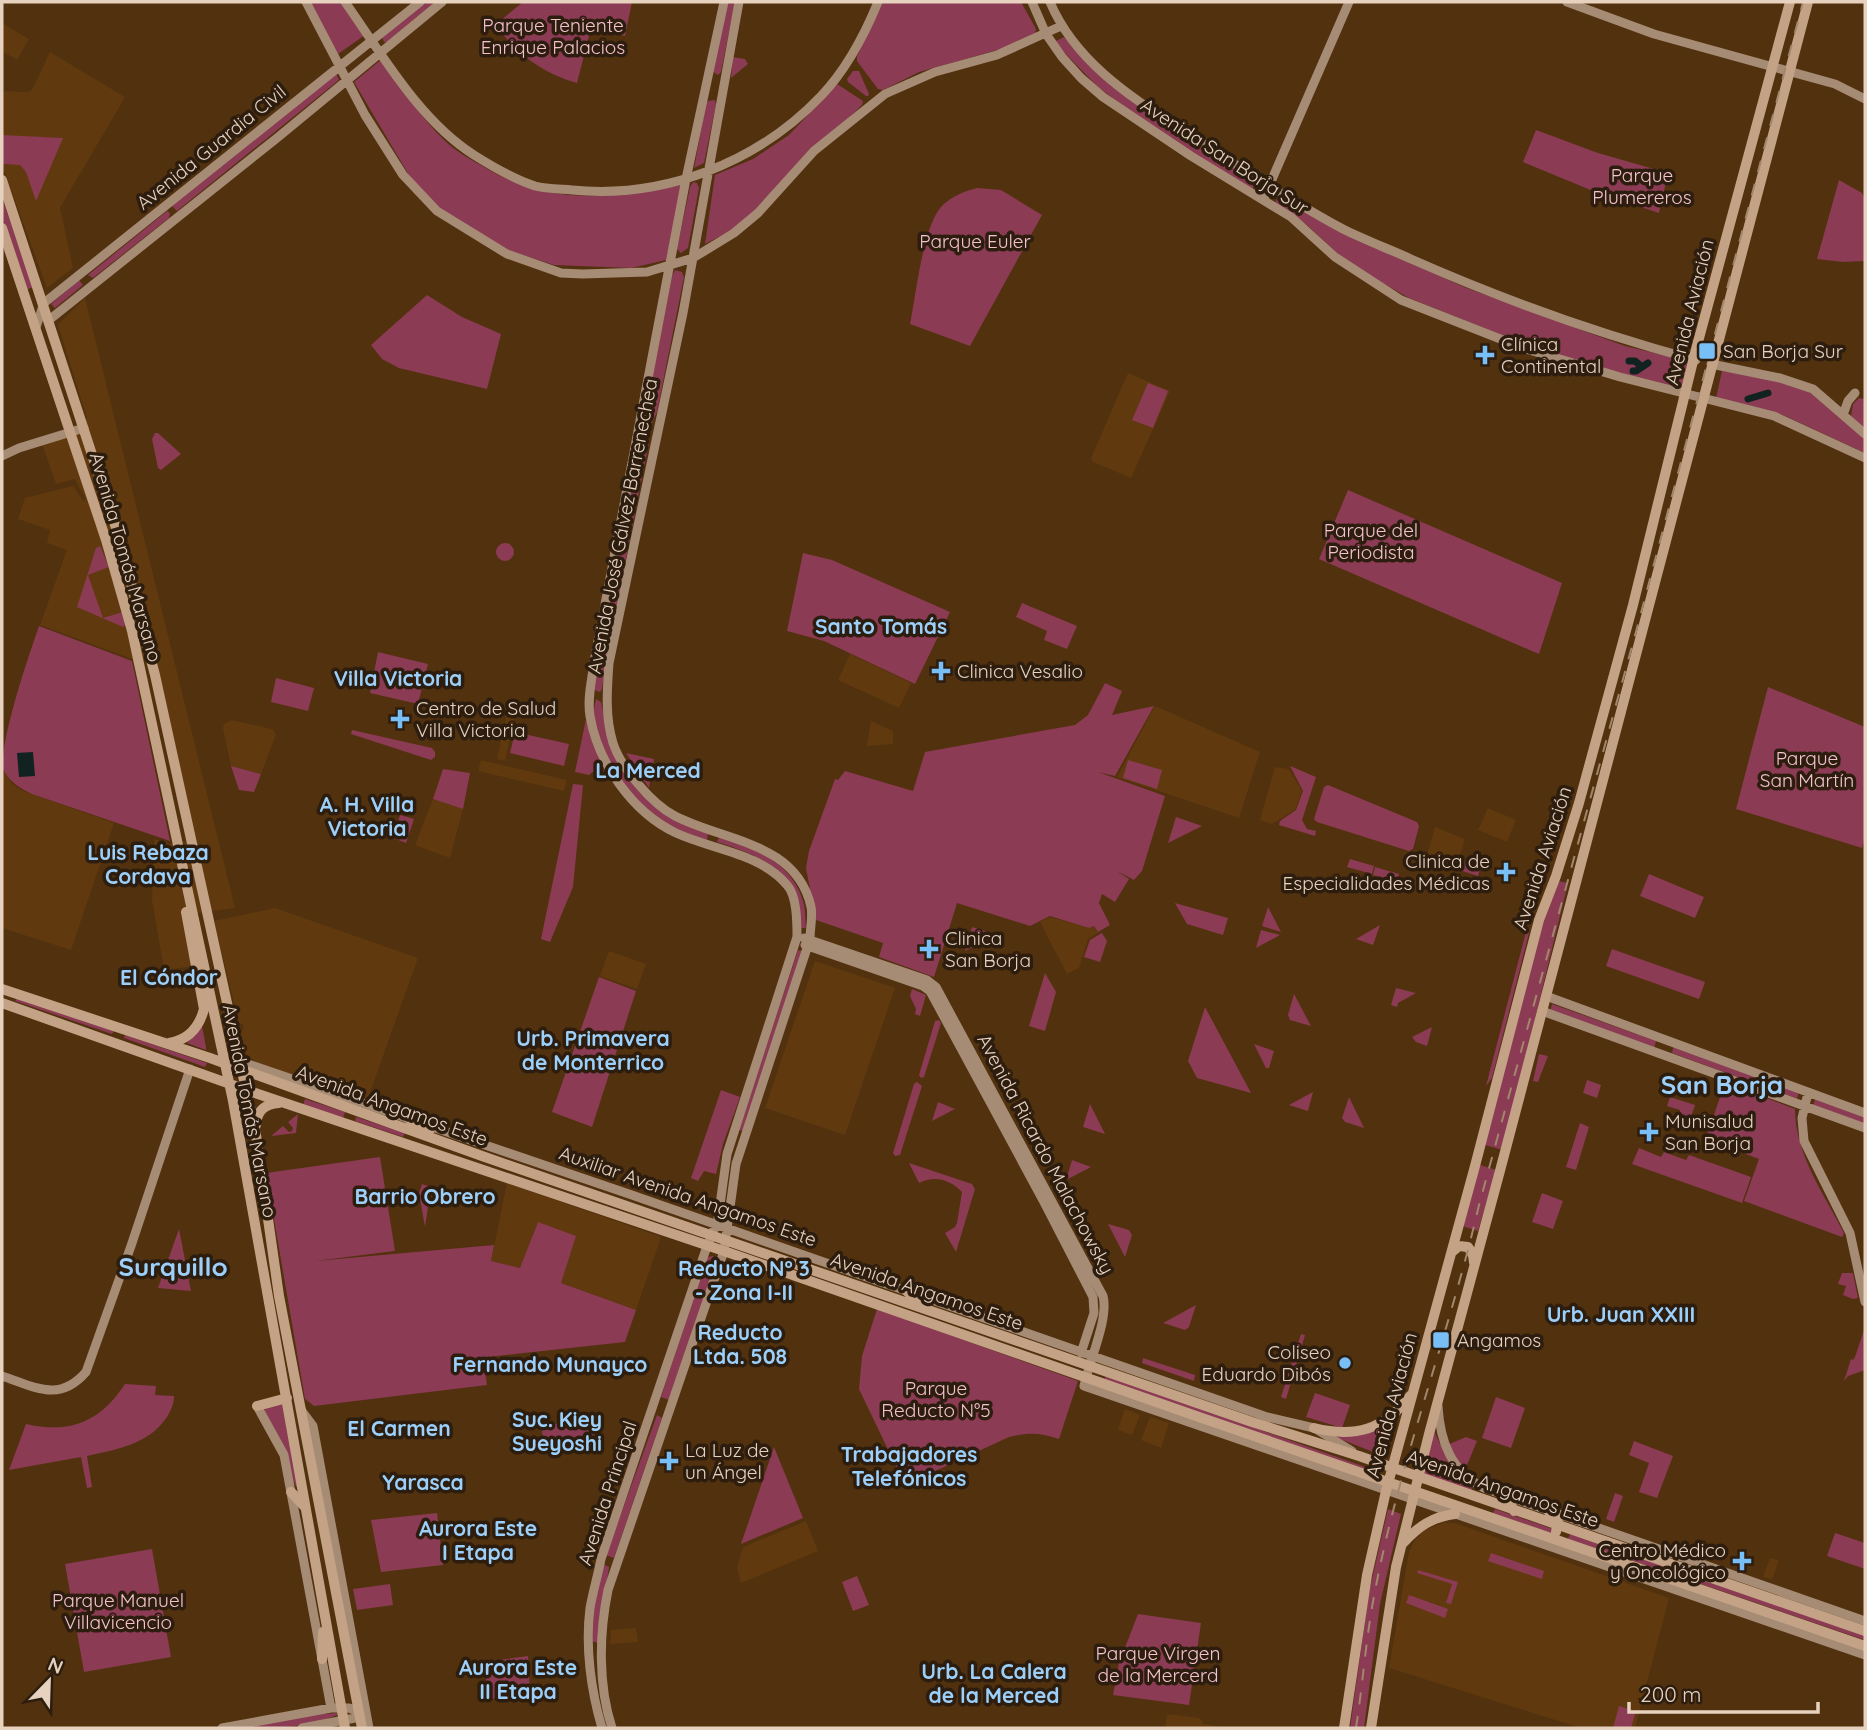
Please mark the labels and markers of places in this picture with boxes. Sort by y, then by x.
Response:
place label: Clínica Continental [1501,332,1601,378]
place label: San Borja Sur [1723,339,1844,363]
marker: San Borja Sur [1697,341,1717,361]
marker: Clínica Continental [1475,345,1495,365]
place label: Clinica Vesalio [957,659,1083,683]
marker: Clinica Vesalio [931,661,951,681]
place label: Centro de Salud Villa Victoria [416,696,556,742]
marker: Centro de Salud Villa Victoria [390,709,410,729]
place label: Clinica de Especialidades Médicas [1283,849,1490,895]
marker: Clinica de Especialidades Médicas [1496,862,1516,882]
place label: Clinica San Borja [945,926,1031,972]
marker: Clinica San Borja [919,939,939,959]
place label: Munisalud San Borja [1665,1109,1754,1155]
marker: Munisalud San Borja [1639,1122,1659,1142]
place label: Angamos [1457,1328,1541,1352]
marker: Angamos [1431,1330,1451,1350]
place label: Coliseo Eduardo Dibós [1201,1340,1331,1386]
marker: Coliseo Eduardo Dibós [1337,1355,1353,1371]
place label: La Luz de un Ángel [685,1438,769,1484]
marker: La Luz de un Ángel [659,1451,679,1471]
place label: Centro Médico y Oncológico [1599,1538,1726,1584]
marker: Centro Médico y Oncológico [1732,1551,1752,1571]

